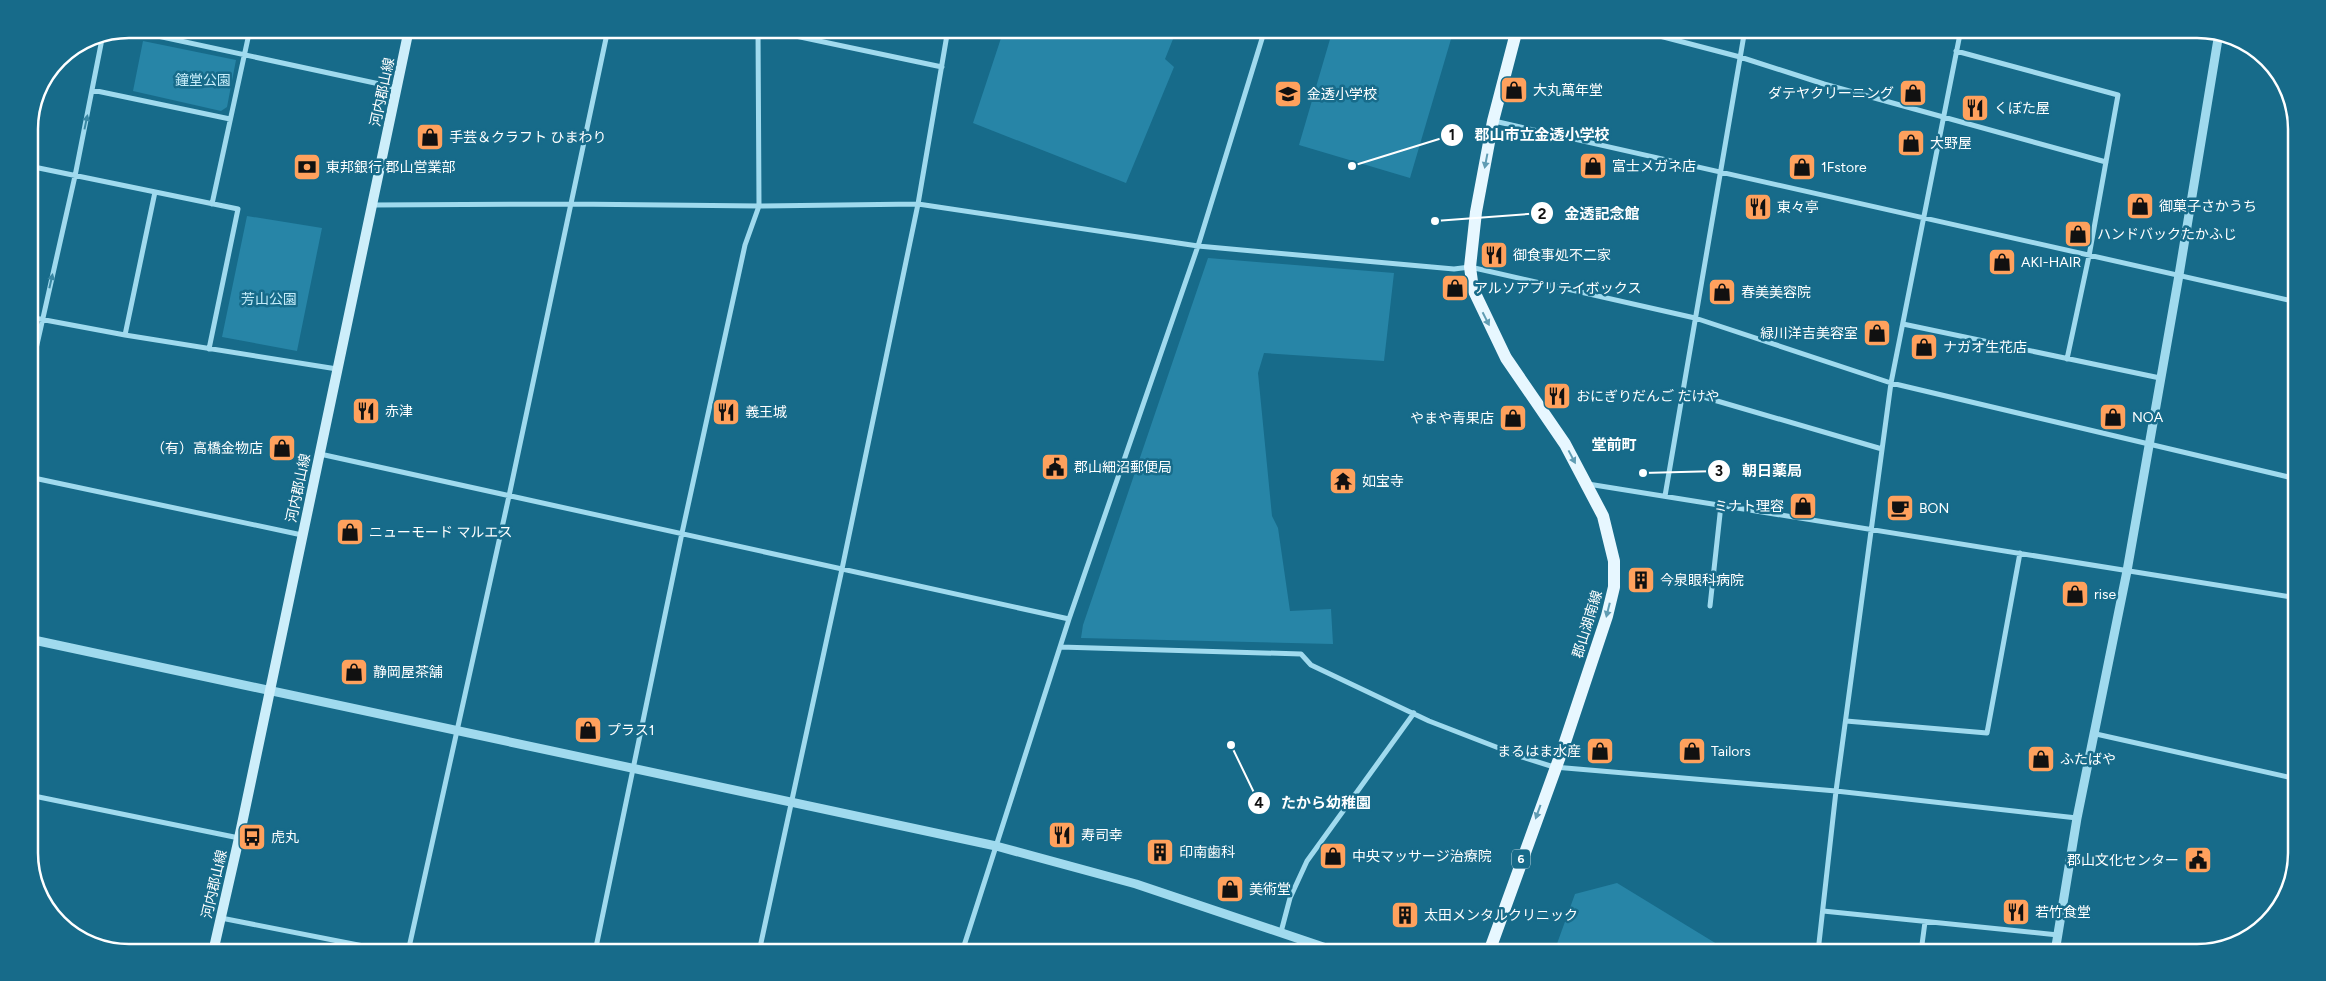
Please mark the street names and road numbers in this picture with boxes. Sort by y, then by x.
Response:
street label: 河内郡山線 [367,56,398,128]
street label: 河内郡山線 [283,452,314,524]
street label: 郡山湖南線 [1569,588,1606,660]
street label: 河内郡山線 [198,848,231,920]
road number: 6 [1512,850,1530,869]

